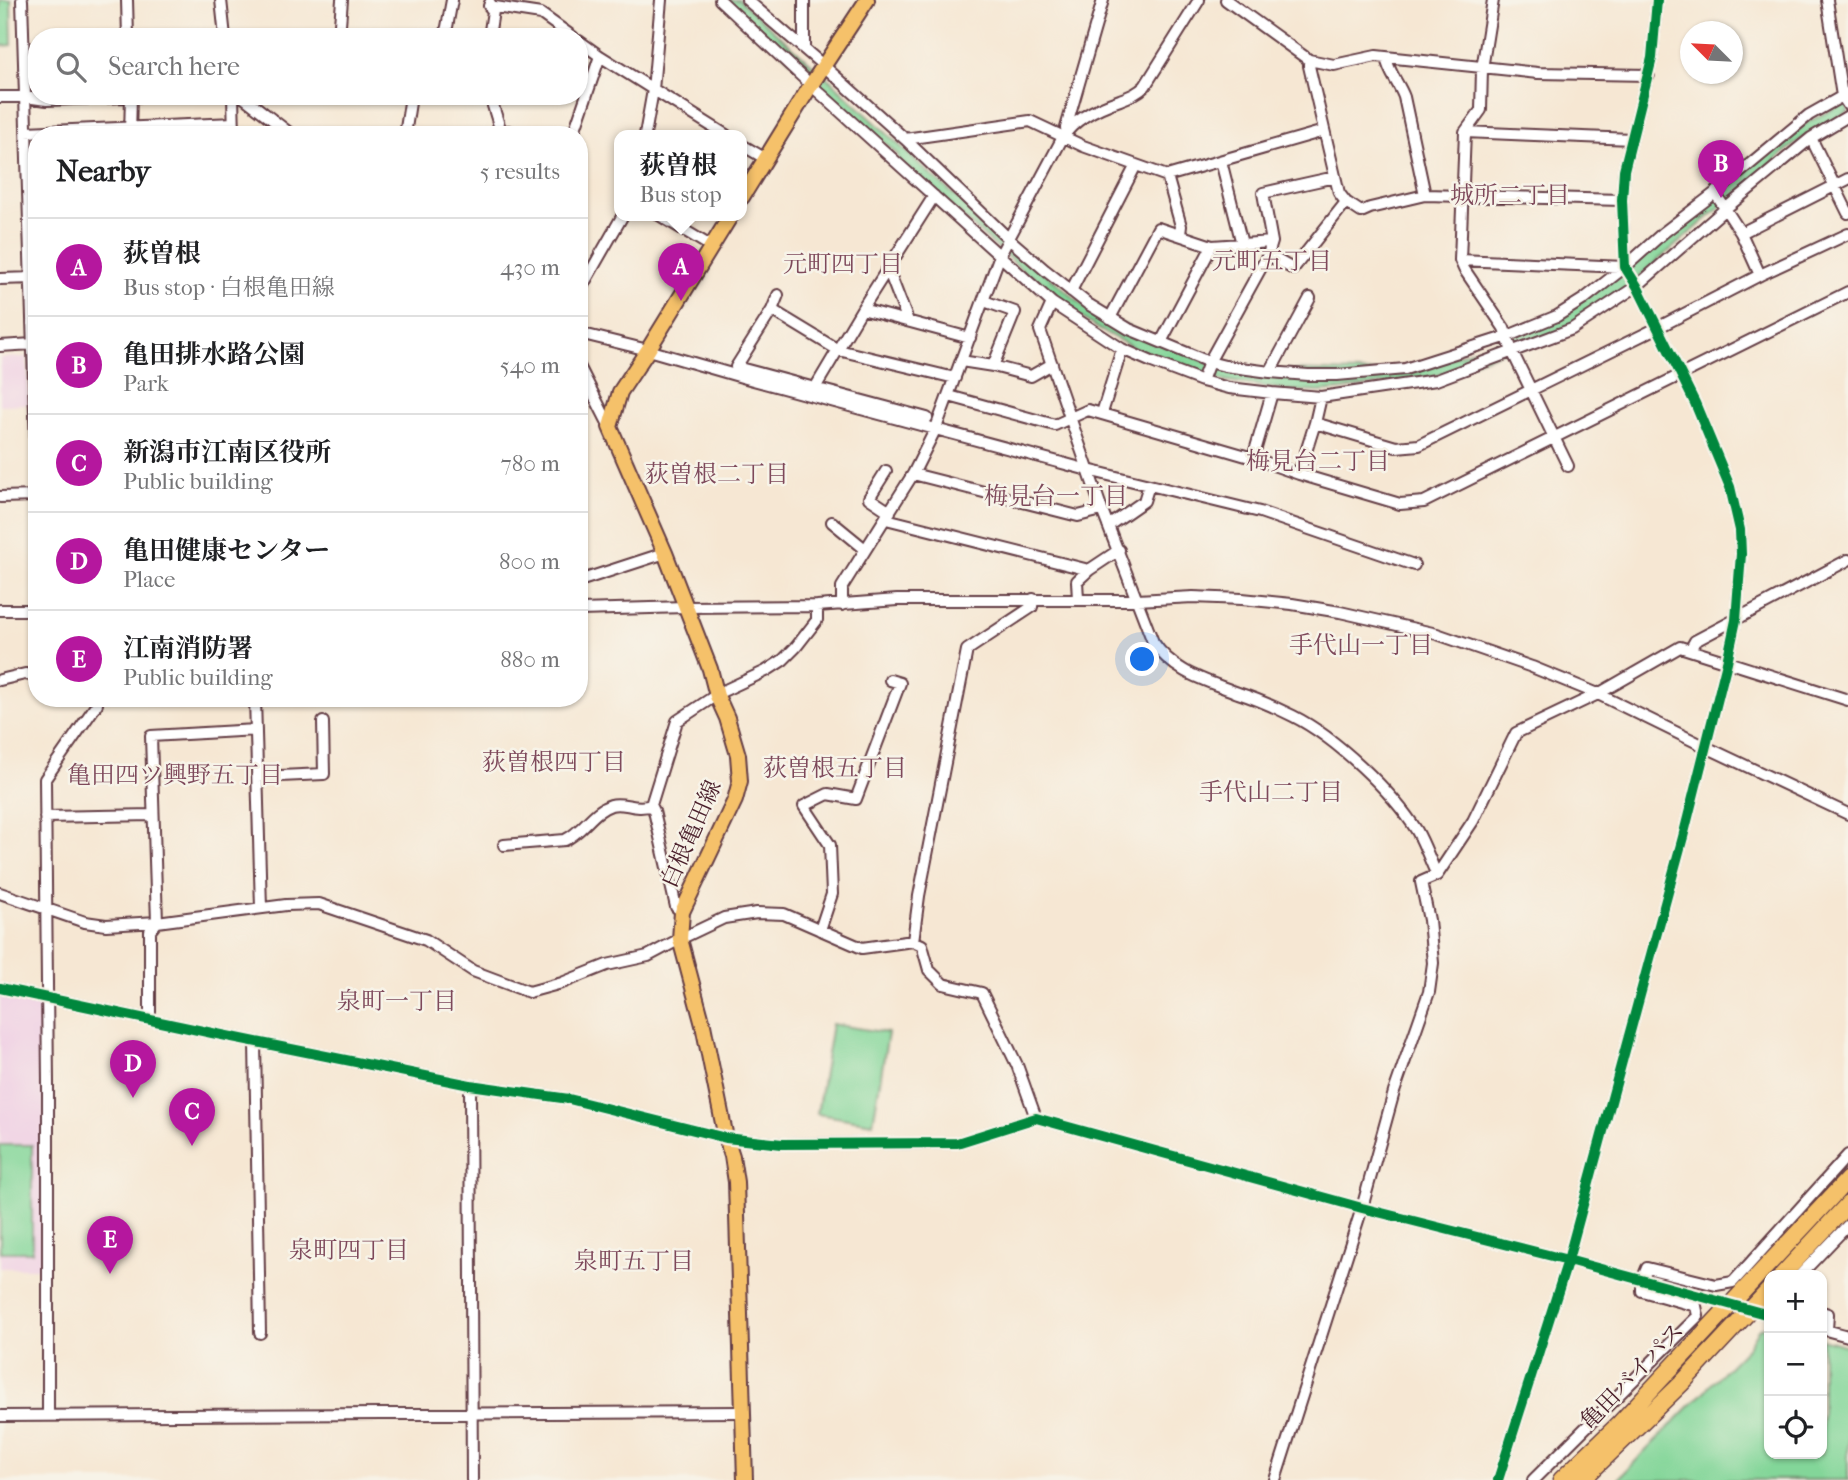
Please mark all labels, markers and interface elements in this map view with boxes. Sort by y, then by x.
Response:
north arrow [1680,21,1743,84]
search box [28,28,588,105]
icon: search [52,48,90,86]
text: Search here [108,51,240,82]
popup [614,130,747,221]
pin: B [1698,140,1744,198]
text: 荻曽根 [639,150,717,181]
text: Nearby [56,154,151,189]
text: 5 results [480,158,560,185]
text: Bus stop [639,181,722,208]
district label: 城所二丁目 [1450,181,1570,209]
text: 荻曽根 [123,238,201,269]
pin: A [658,243,704,301]
district label: 元町五丁目 [1212,247,1332,275]
district label: 元町四丁目 [783,250,903,278]
text: A [72,254,86,281]
text: 430 m [500,254,560,281]
text: Bus stop · 白根亀田線 [123,274,335,301]
text: 亀田排水路公園 [123,339,305,370]
text: B [72,352,86,379]
text: 540 m [500,352,560,379]
text: Park [123,370,169,397]
text: 新潟市江南区役所 [123,437,331,468]
district label: 梅見台二丁目 [1246,447,1390,475]
text: C [71,450,87,477]
text: 780 m [501,450,560,477]
district label: 荻曽根二丁目 [645,460,789,488]
text: Public building [123,468,273,495]
district label: 梅見台一丁目 [984,482,1128,510]
text: 亀田健康センター [123,535,330,566]
text: D [70,548,88,575]
text: 800 m [499,548,560,575]
text: Place [123,566,175,593]
district label: 手代山一丁目 [1289,631,1433,659]
text: 江南消防署 [123,633,253,664]
your location [1125,642,1159,676]
text: E [72,646,86,673]
text: 880 m [500,646,560,673]
text: Public building [123,664,273,691]
district label: 荻曽根四丁目 [482,748,626,776]
district label: 荻曽根五丁目 [763,754,907,782]
district label: 亀田四ツ興野五丁目 [67,761,283,789]
street label: 白根亀田線 [655,776,727,892]
district label: 手代山二丁目 [1199,778,1343,806]
district label: 泉町一丁目 [337,987,457,1015]
pin: D [110,1040,156,1098]
pin: C [169,1088,215,1146]
pin: E [87,1216,133,1274]
district label: 泉町四丁目 [289,1236,409,1264]
district label: 泉町五丁目 [574,1247,694,1275]
map controls [1764,1270,1827,1459]
button: + [1764,1270,1827,1333]
street label: 亀田バイパス [1575,1317,1689,1435]
button: − [1764,1333,1827,1396]
button: locate [1764,1396,1827,1459]

